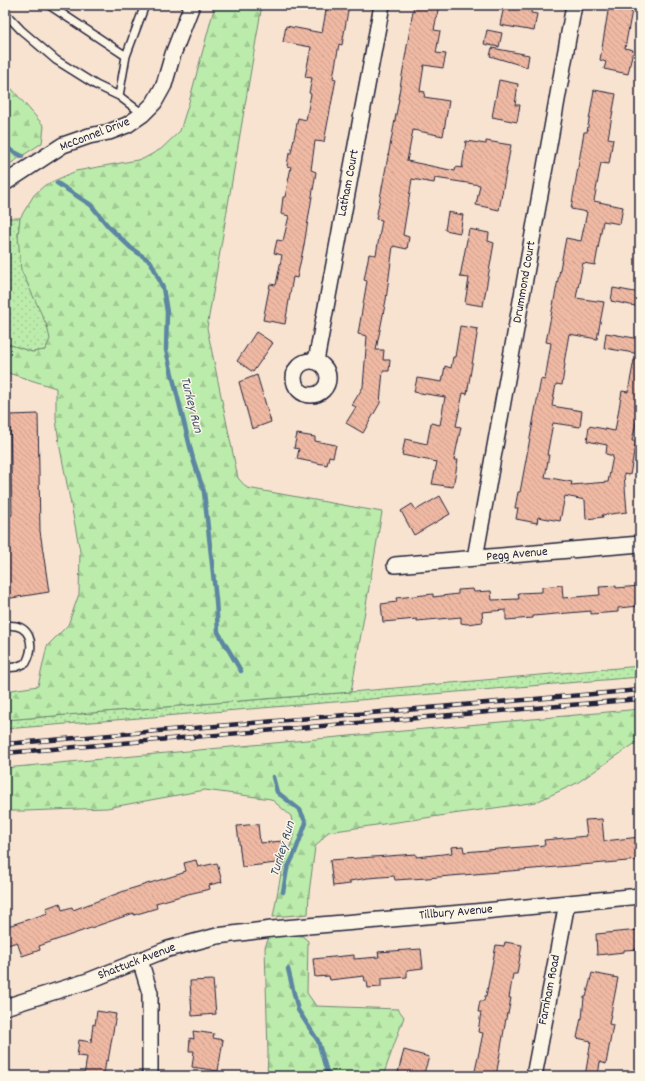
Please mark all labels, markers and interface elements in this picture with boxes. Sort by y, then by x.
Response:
street label: McConnel Drive [57,113,133,157]
street label: Latham Court [333,148,365,218]
street label: Drummond Court [508,239,542,325]
water label: Turkey Run [174,375,208,436]
street label: Pegg Avenue [486,543,549,567]
water label: Turkey Run [265,818,301,879]
street label: Tillbury Avenue [418,900,494,926]
street label: Shattuck Avenue [95,938,179,986]
street label: Farnham Road [534,953,566,1027]

